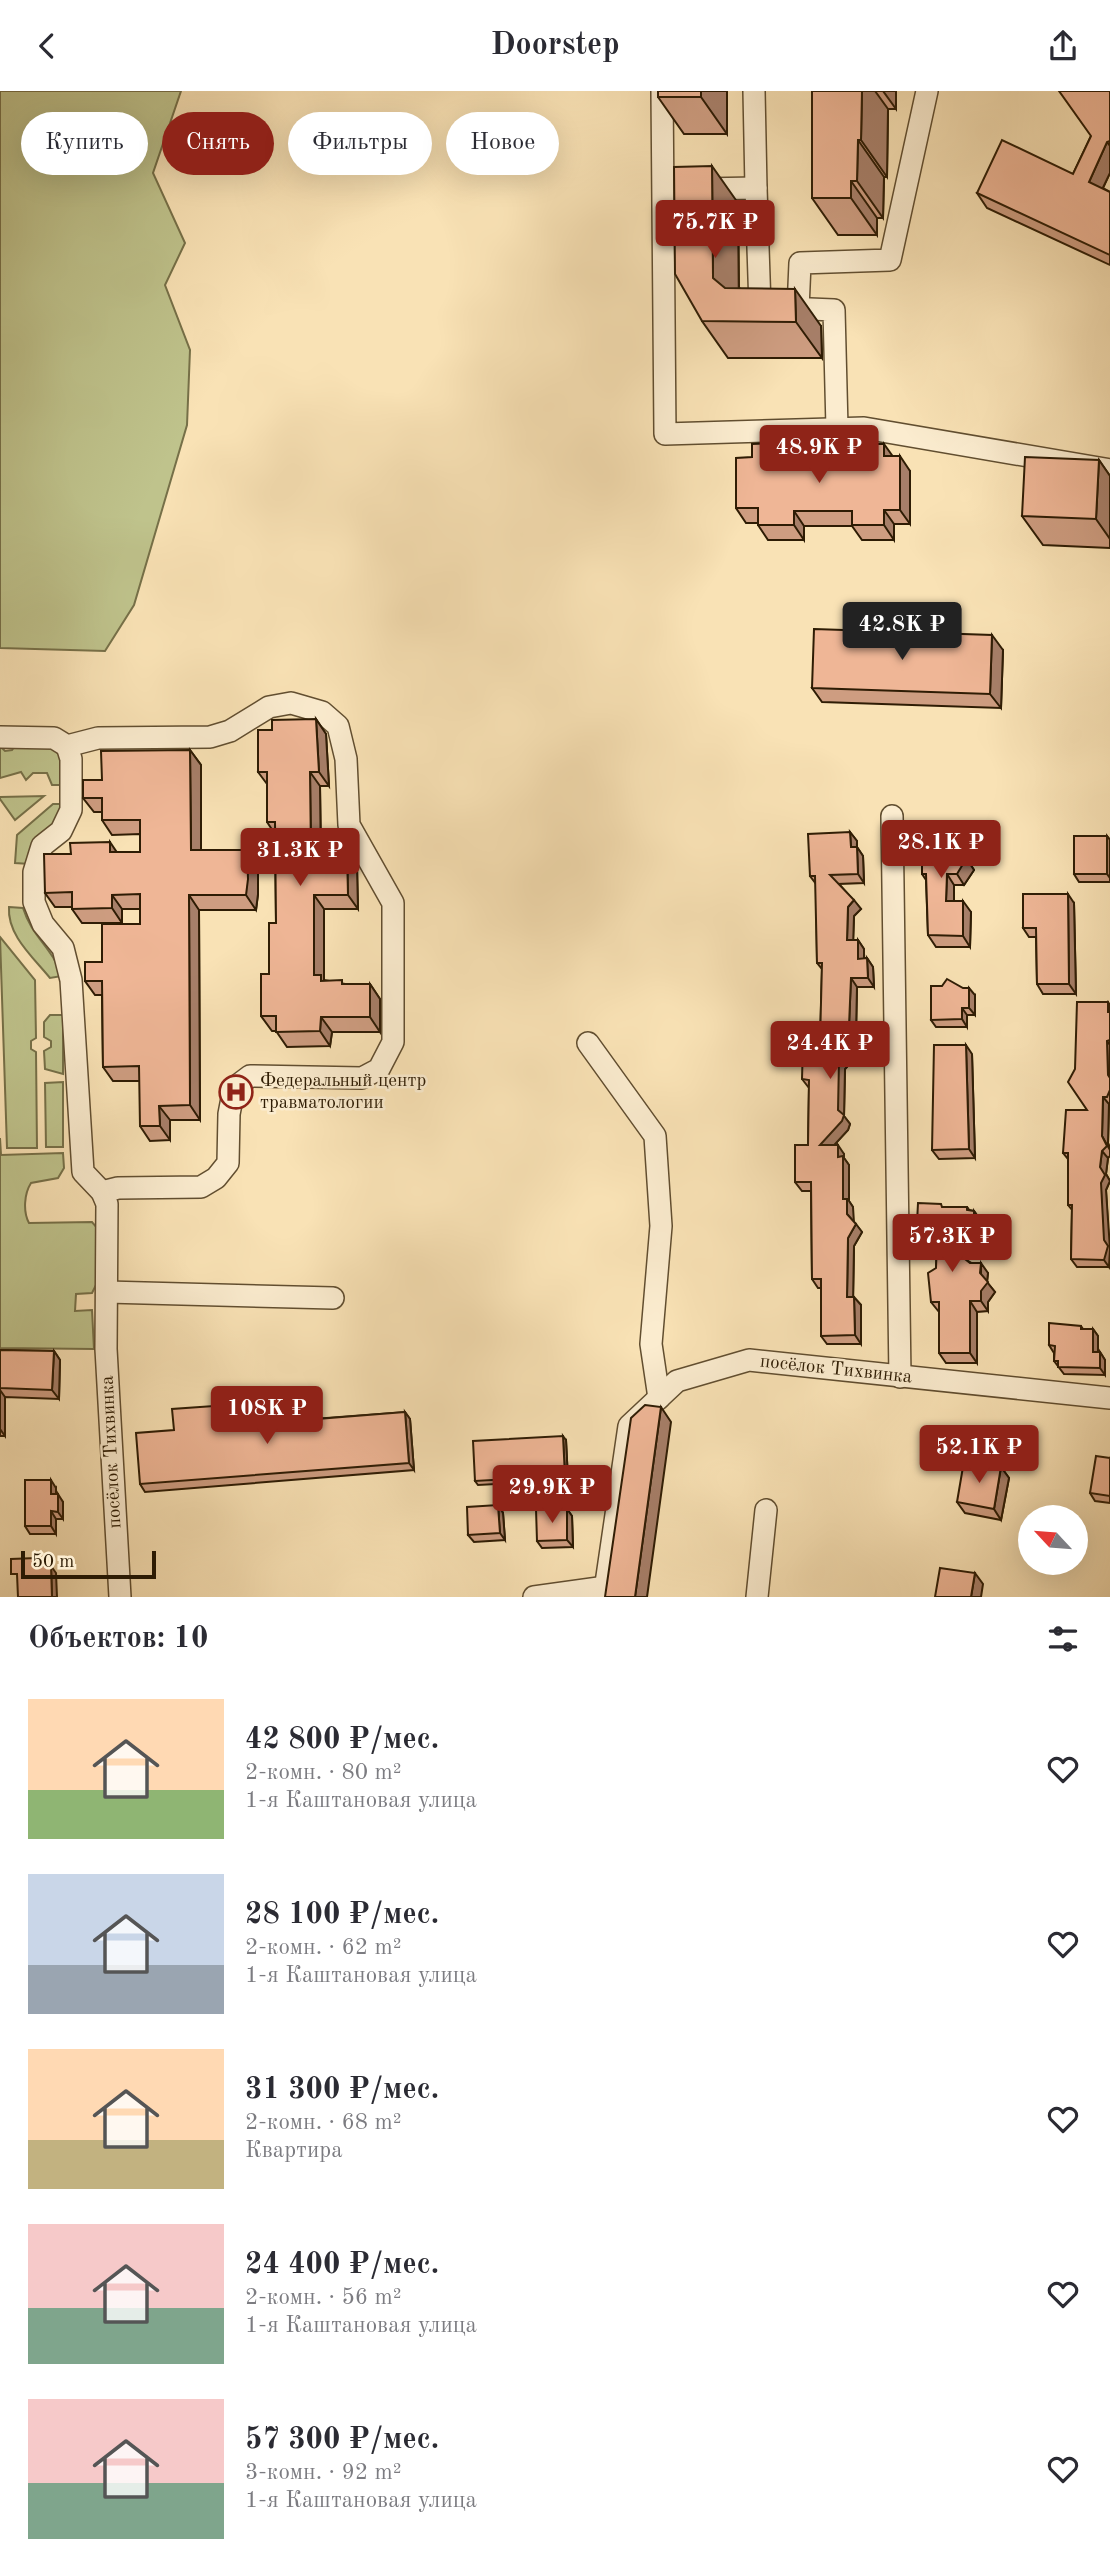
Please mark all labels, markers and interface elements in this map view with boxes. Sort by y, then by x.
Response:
icon: back [28,27,66,65]
icon: share [1044,27,1082,65]
text: Doorstep [490,30,620,62]
chip: Купить [21,112,148,175]
chip: Снять [162,112,274,175]
chip: Фильтры [288,112,432,175]
chip: Новое [446,112,559,175]
pin: 75.7K ₽ [650,201,780,260]
text: 75.7K ₽ [672,211,758,234]
pin: 48.9K ₽ [754,425,884,485]
text: 48.9K ₽ [776,436,862,459]
pin: 42.8K ₽ [837,603,967,662]
text: 42.8K ₽ [859,613,945,636]
pin: 28.1K ₽ [876,821,1006,880]
pin: 31.3K ₽ [235,829,365,888]
text: 28.1K ₽ [898,831,984,854]
text: 31.3K ₽ [257,839,343,862]
pin: 24.4K ₽ [765,1021,895,1081]
text: 24.4K ₽ [787,1032,873,1055]
place label: Федеральный центр травматологии [260,1072,426,1113]
hospital icon: Федеральный центр травматологии [217,1073,255,1111]
pin: 57.3K ₽ [887,1215,1017,1274]
text: 57.3K ₽ [909,1225,995,1248]
street label: посёлок Тихвинка [759,1353,914,1388]
street label: посёлок Тихвинка [98,1374,125,1529]
pin: 108K ₽ [210,1387,324,1446]
text: 108K ₽ [227,1397,307,1420]
pin: 52.1K ₽ [914,1425,1044,1485]
text: 52.1K ₽ [936,1436,1022,1459]
pin: 29.9K ₽ [487,1465,617,1525]
text: 29.9K ₽ [509,1476,595,1499]
north arrow [1018,1505,1088,1575]
map controls [1018,1505,1088,1575]
scale bar [21,1548,156,1580]
text: 50 m [32,1553,74,1572]
icon: filters [1044,1620,1082,1658]
text: Объектов: 10 [28,1624,208,1654]
text: 42 800 ₽/мес. [245,1725,439,1755]
icon: home [84,1727,168,1811]
icon: heart [1044,1750,1082,1788]
text: 2-комн. · 80 m² [245,1761,402,1784]
text: 1-я Каштановая улица [245,1789,477,1812]
text: 28 100 ₽/мес. [245,1900,439,1930]
icon: home [84,1902,168,1986]
icon: heart [1044,1925,1082,1963]
text: 2-комн. · 62 m² [245,1936,402,1959]
text: 1-я Каштановая улица [245,1964,477,1987]
text: 31 300 ₽/мес. [245,2075,439,2105]
icon: home [84,2077,168,2161]
icon: heart [1044,2100,1082,2138]
text: 2-комн. · 68 m² [245,2111,402,2134]
text: Квартира [245,2139,343,2162]
text: 24 400 ₽/мес. [245,2250,439,2280]
icon: home [84,2252,168,2336]
icon: heart [1044,2275,1082,2313]
text: 2-комн. · 56 m² [245,2286,402,2309]
text: 1-я Каштановая улица [245,2314,477,2337]
text: 57 300 ₽/мес. [245,2425,439,2455]
icon: home [84,2427,168,2511]
icon: heart [1044,2450,1082,2488]
text: 3-комн. · 92 m² [245,2461,402,2484]
text: 1-я Каштановая улица [245,2489,477,2512]

